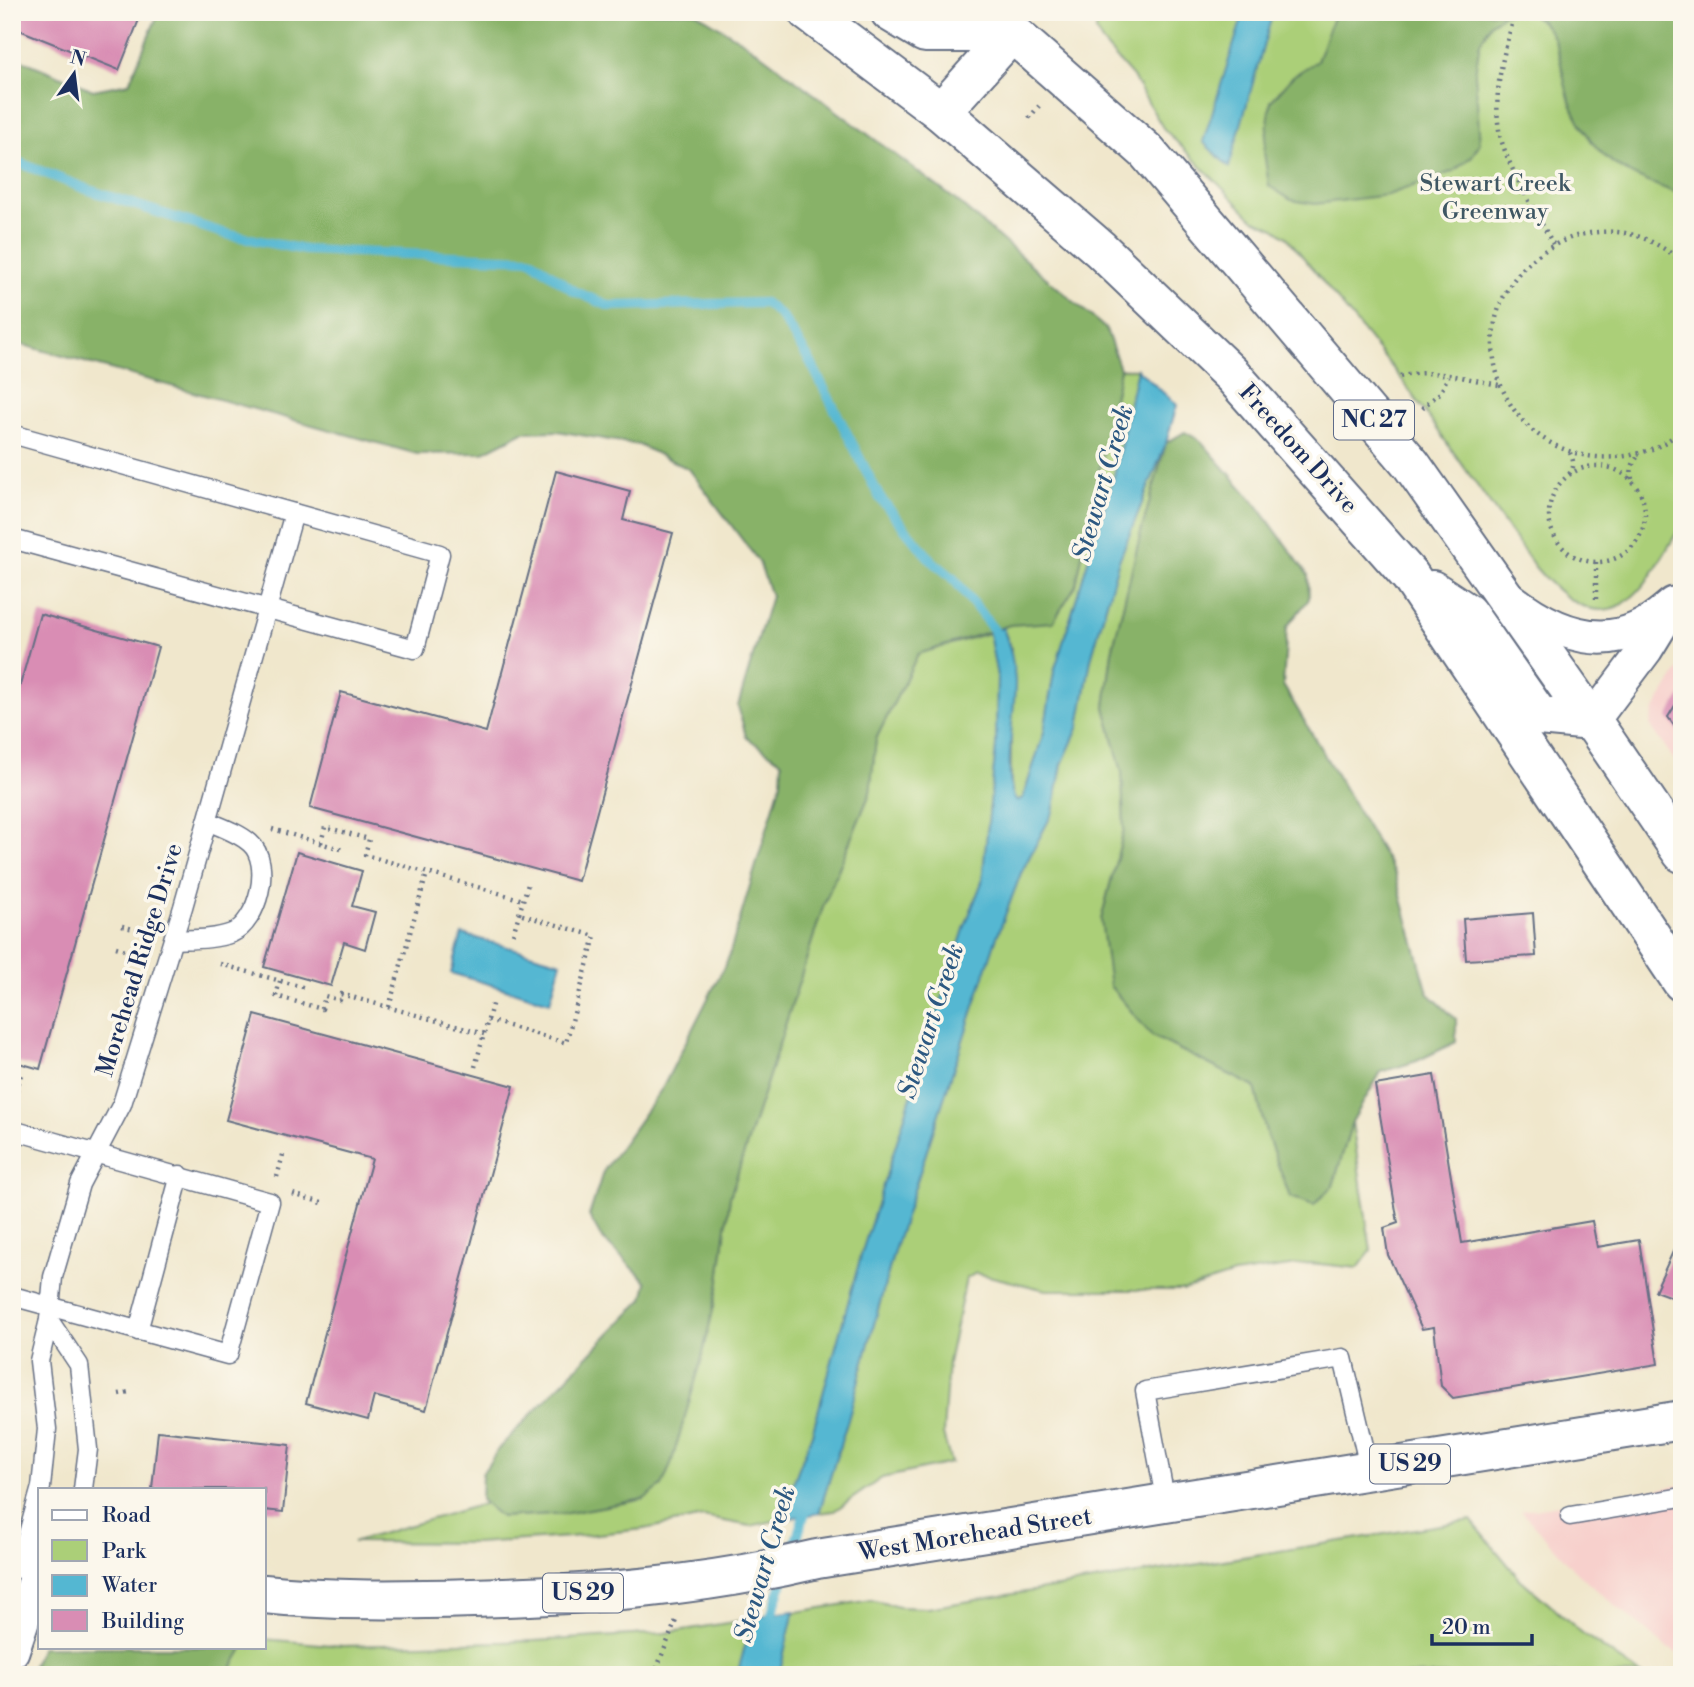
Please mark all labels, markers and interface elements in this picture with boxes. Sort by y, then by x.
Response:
north arrow [38,38,108,108]
text: N [68,45,88,72]
park label: Stewart Creek Greenway [1420,169,1572,227]
street label: Freedom Drive [1232,378,1364,520]
road number: NC 27 [1334,400,1414,440]
water label: Stewart Creek [1065,401,1141,565]
street label: Morehead Ridge Drive [90,840,190,1080]
water label: Stewart Creek [891,939,971,1103]
road number: US 29 [1370,1444,1450,1484]
water label: Stewart Creek [727,1482,803,1646]
legend [38,1488,266,1648]
street label: West Morehead Street [855,1502,1094,1568]
text: Road [102,1503,151,1529]
text: Park [102,1539,147,1565]
text: Water [101,1573,157,1599]
road number: US 29 [543,1574,623,1612]
scale bar [1432,1603,1531,1647]
text: Building [101,1609,184,1635]
text: 20 m [1442,1615,1491,1641]

